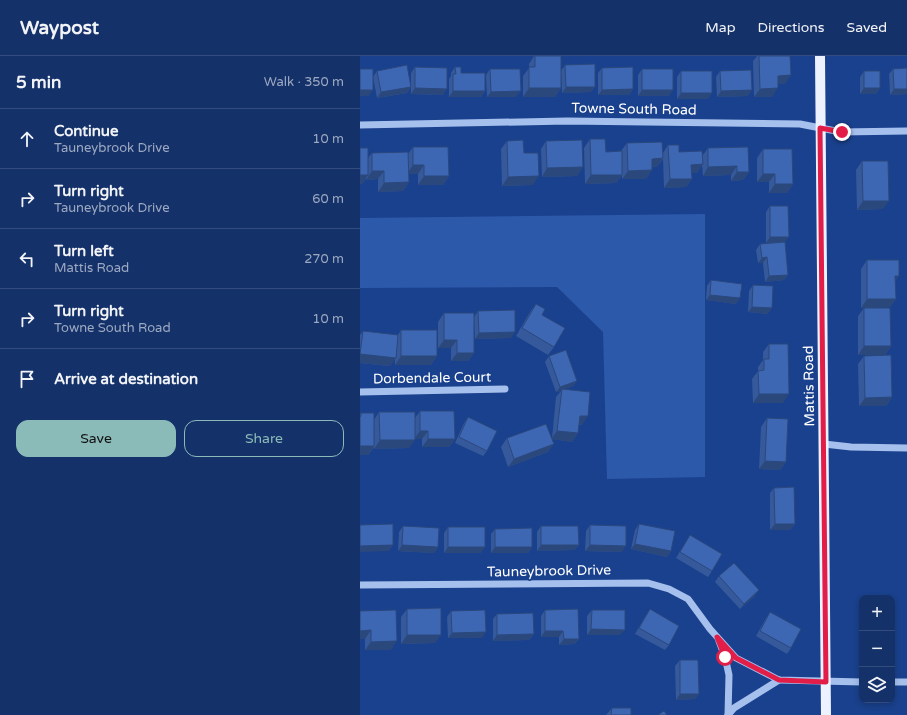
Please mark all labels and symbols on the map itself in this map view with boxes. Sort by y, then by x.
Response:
street label: Towne South Road [571,99,697,119]
route end [833,123,851,141]
street label: Mattis Road [800,345,818,427]
street label: Dorbendale Court [373,368,492,388]
street label: Tauneybrook Drive [487,561,611,581]
route start [716,648,734,666]

